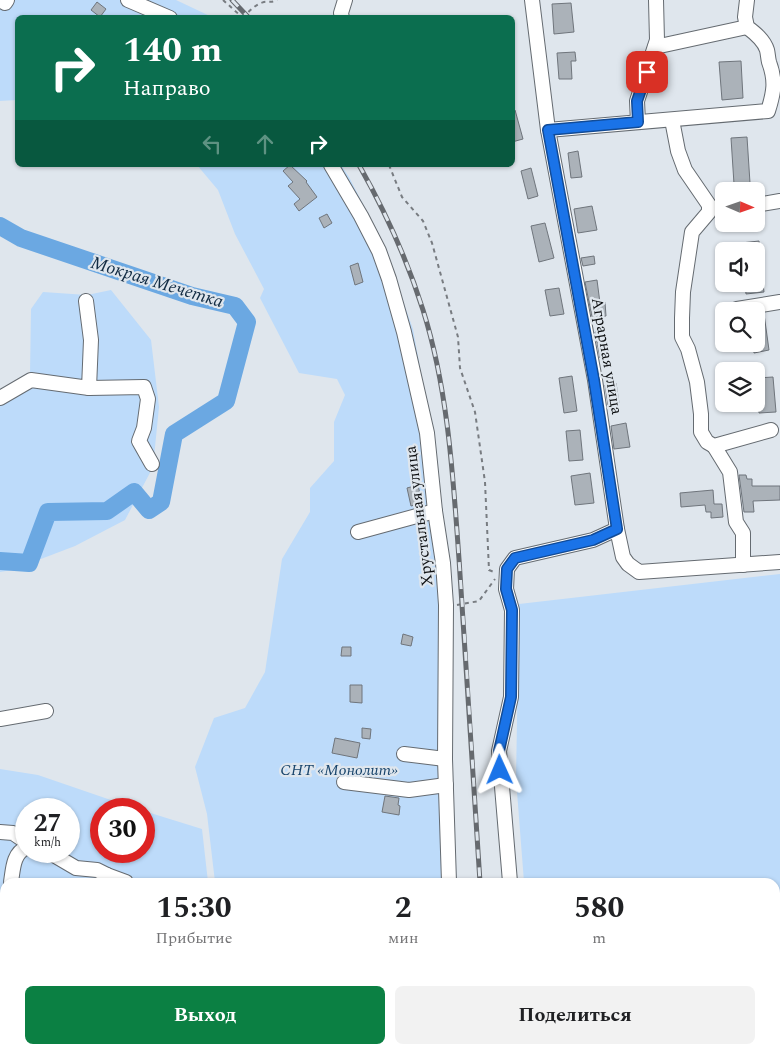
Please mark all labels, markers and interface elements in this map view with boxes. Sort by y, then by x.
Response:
text: 140 m [123,24,222,77]
icon: right [40,35,105,100]
pin [626,51,668,93]
icon: arrive [633,58,661,86]
text: Направо [123,72,211,105]
icon: left [198,130,226,158]
icon: ahead [251,130,279,158]
icon: right [304,130,332,158]
north arrow [715,182,765,232]
map controls [715,182,765,412]
button: sound [715,242,765,292]
water label: Мокрая Мечетка [87,249,227,315]
street label: Аграрная улица [585,296,629,417]
button: search [715,302,765,352]
button: layers [715,362,765,412]
street label: Хрустальная улица [398,444,440,588]
position arrow [473,743,525,795]
park label: СНТ «Монолит» [280,758,398,782]
speed limit sign: 30 [90,798,155,863]
text: 27 [33,805,62,843]
text: km/h [34,833,61,852]
text: 15:30 [156,885,232,931]
text: 2 [395,885,412,931]
text: 580 [574,885,624,931]
text: Прибытие [156,926,232,950]
text: мин [388,926,418,950]
text: m [592,926,606,950]
button: Выход [25,986,385,1044]
button: Поделиться [395,986,755,1044]

